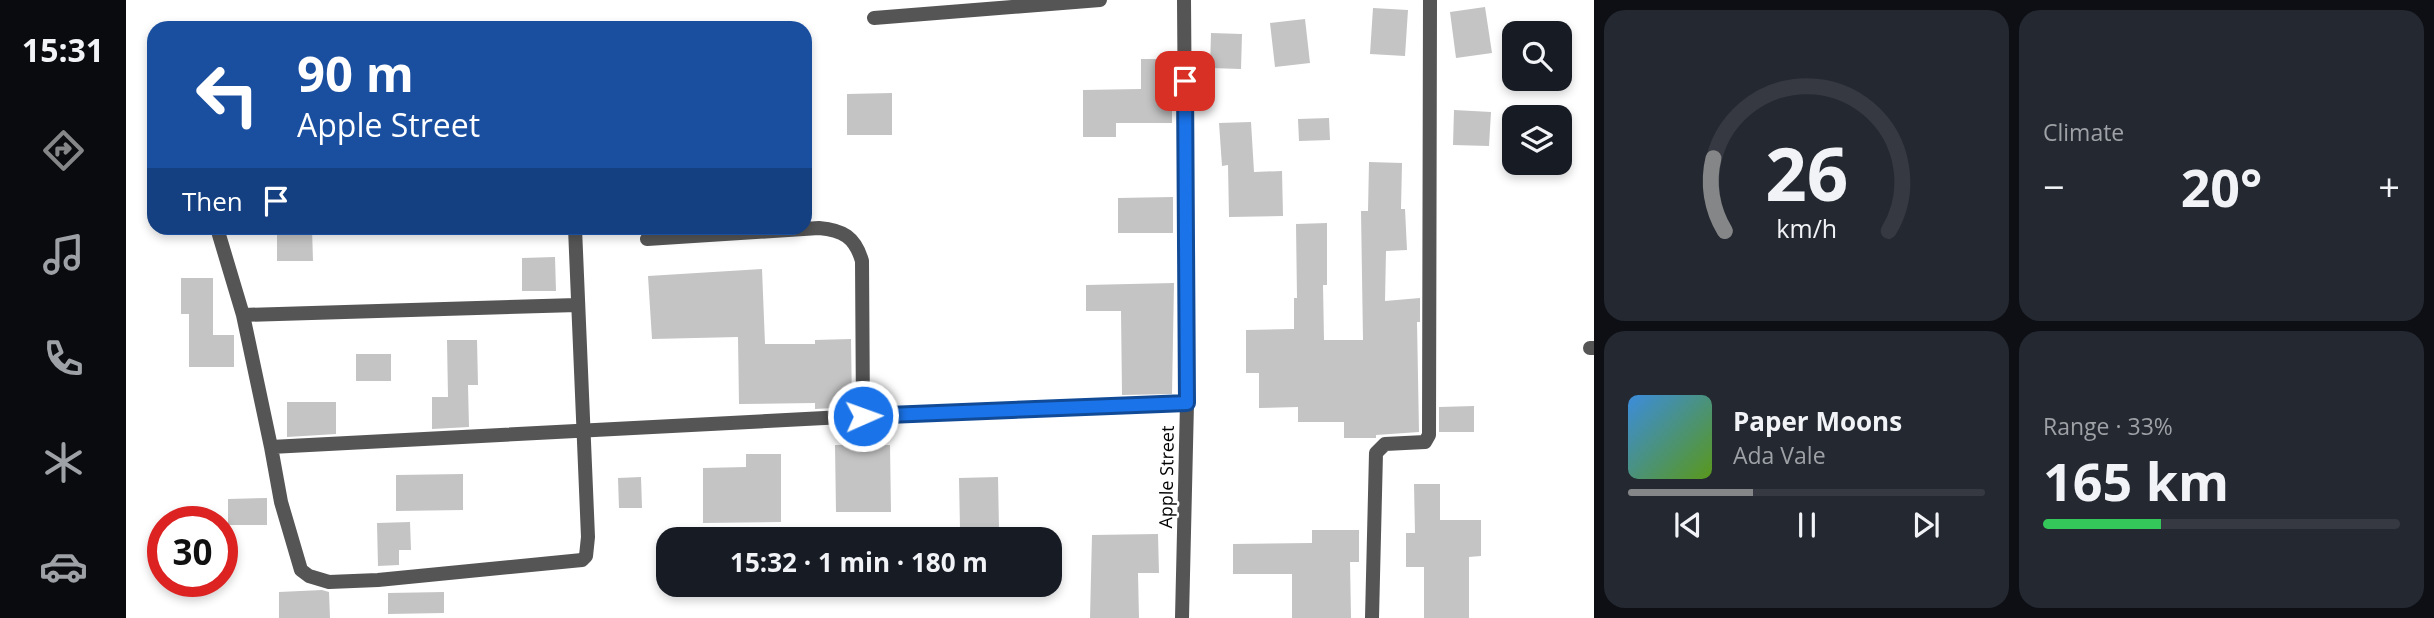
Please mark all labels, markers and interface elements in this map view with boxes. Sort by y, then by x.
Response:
map controls [1502,21,1572,175]
button: search [1502,21,1572,91]
text: 15:31 [22,28,104,71]
text: 90 m [297,40,414,106]
icon: left [182,49,273,140]
pin [1155,51,1215,111]
icon: arrive [1166,62,1204,100]
text: Apple Street [297,103,480,146]
button: layers [1502,105,1572,175]
text: Climate [2043,116,2124,148]
text: 26 [1765,124,1848,223]
icon: directions [39,126,88,175]
text: 20° [2181,151,2262,222]
text: − [2043,160,2065,212]
text: + [2378,160,2400,212]
icon: arrive [257,182,295,220]
text: Then [182,183,243,219]
text: km/h [1776,211,1837,245]
icon: music [39,230,88,279]
icon: phone [39,334,88,383]
position arrow [826,379,900,453]
text: Paper Moons [1733,403,1902,439]
text: Range · 33% [2043,410,2173,442]
street label: Apple Street [1153,425,1179,529]
icon: climate [39,438,88,487]
text: Ada Vale [1733,439,1826,471]
text: 165 km [2043,445,2229,516]
speed limit sign: 30 [147,506,238,597]
icon: previous [1669,506,1707,544]
icon: pause [1788,506,1826,544]
icon: next [1907,506,1945,544]
icon: car [39,542,88,591]
text: 15:32 · 1 min · 180 m [730,544,988,580]

